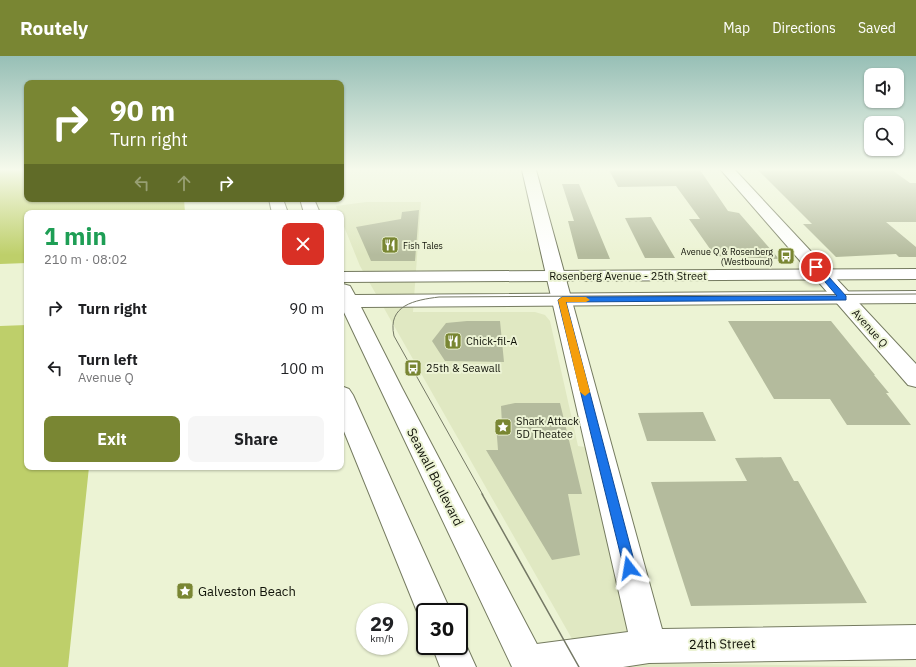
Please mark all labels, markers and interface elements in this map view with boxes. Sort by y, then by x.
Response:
text: Routely [20,16,88,40]
text: Map [723,19,750,37]
text: Directions [772,19,836,37]
text: Saved [858,19,896,37]
map controls [864,68,904,156]
button: sound [864,68,904,108]
text: 90 m [110,92,175,129]
icon: right [44,96,96,148]
button: search [864,116,904,156]
text: Turn right [110,128,188,151]
icon: left [131,172,153,194]
icon: ahead [173,172,195,194]
icon: right [215,172,237,194]
text: 1 min [44,220,107,252]
button: close [282,223,324,265]
restaurant icon: Fish Tales [380,235,400,255]
place label: Fish Tales [403,240,443,251]
place label: Avenue Q & Rosenberg (Westbound) [681,246,773,267]
bus stop icon: Avenue Q & Rosenberg (Westbound) [776,246,796,266]
pin [799,250,833,284]
text: 210 m · 08:02 [44,251,127,268]
icon: arrive [805,256,827,278]
street label: Rosenberg Avenue - 25th Street [549,269,707,283]
icon: right [44,297,66,319]
text: Turn right [78,299,147,318]
text: 90 m [289,299,324,318]
street label: Avenue Q [849,306,891,350]
restaurant icon: Chick-fil-A [443,331,463,351]
place label: Chick-fil-A [466,334,517,348]
text: Turn left [78,350,138,369]
icon: left [44,357,66,379]
bus stop icon: 25th & Seawall [403,358,423,378]
text: 100 m [280,359,324,378]
place label: 25th & Seawall [426,361,501,375]
text: Avenue Q [78,369,134,386]
place label: Shark Attack 5D Theatee [516,414,579,441]
button: Exit [44,416,180,462]
button: Share [188,416,324,462]
place icon: Shark Attack 5D Theatee [493,417,513,437]
street label: Seawall Boulevard [403,425,467,529]
position arrow [608,547,650,589]
place icon: Galveston Beach [175,581,195,601]
place label: Galveston Beach [198,583,296,600]
speed limit sign: 30 [416,603,468,655]
text: 29 [370,610,394,637]
text: km/h [370,632,394,645]
street label: 24th Street [689,635,755,653]

